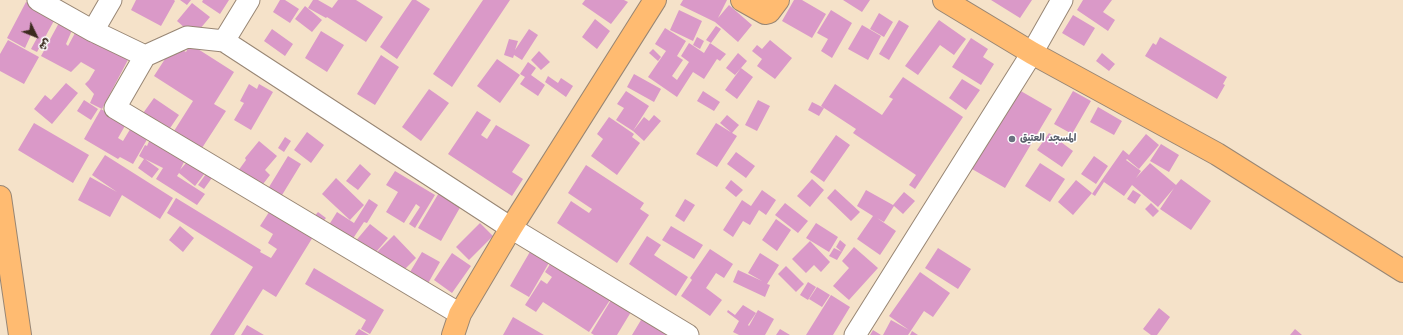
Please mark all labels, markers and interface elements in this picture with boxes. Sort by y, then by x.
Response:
north arrow [16,16,56,56]
text: ش [34,34,55,55]
place label: المسجد العتيق [1020,133,1076,145]
marker: المسجد العتيق [1007,134,1017,144]

